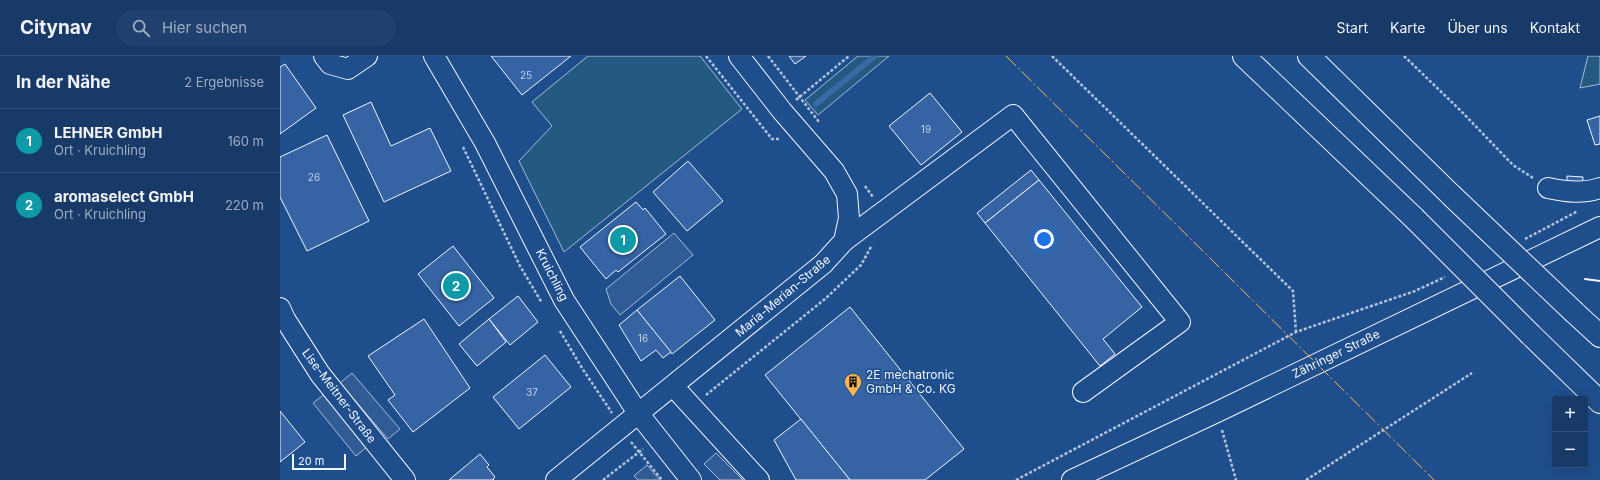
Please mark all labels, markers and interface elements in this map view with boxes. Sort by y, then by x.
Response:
search box [116,10,396,46]
text: Citynav [20,16,92,39]
icon: search [130,17,152,39]
text: Hier suchen [162,18,247,37]
text: Start [1336,19,1368,36]
text: Karte [1390,19,1425,36]
text: Über uns [1447,19,1508,36]
text: Kontakt [1530,19,1580,36]
house number: 25 [520,69,532,81]
text: In der Nähe [16,72,111,92]
text: 2 Ergebnisse [184,74,264,90]
text: LEHNER GmbH [54,123,162,142]
house number: 19 [921,123,931,135]
text: 1 [26,133,32,149]
text: 160 m [227,133,264,149]
text: Ort · Kruichling [54,142,146,158]
house number: 26 [308,171,320,183]
text: aromaselect GmbH [54,187,194,206]
text: 2 [25,197,33,213]
text: 220 m [225,197,264,213]
text: Ort · Kruichling [54,206,146,222]
pin: 1 [610,225,636,255]
your location [1034,229,1054,249]
street label: Kruichling [533,246,572,303]
street label: Maria-Merian-Straße [732,251,833,340]
pin: 2 [443,271,469,301]
street label: Zähringer Straße [1290,326,1382,381]
house number: 16 [638,332,648,344]
street label: Lise-Meitner-Straße [299,346,380,446]
place label: 2E mechatronic GmbH & Co. KG [866,367,956,396]
building icon: 2E mechatronic GmbH & Co. KG [843,372,863,397]
house number: 37 [526,386,538,398]
map controls [1552,396,1588,468]
button: + [1552,396,1588,432]
button: − [1552,432,1588,468]
scale bar [292,452,346,471]
text: 20 m [298,454,324,468]

